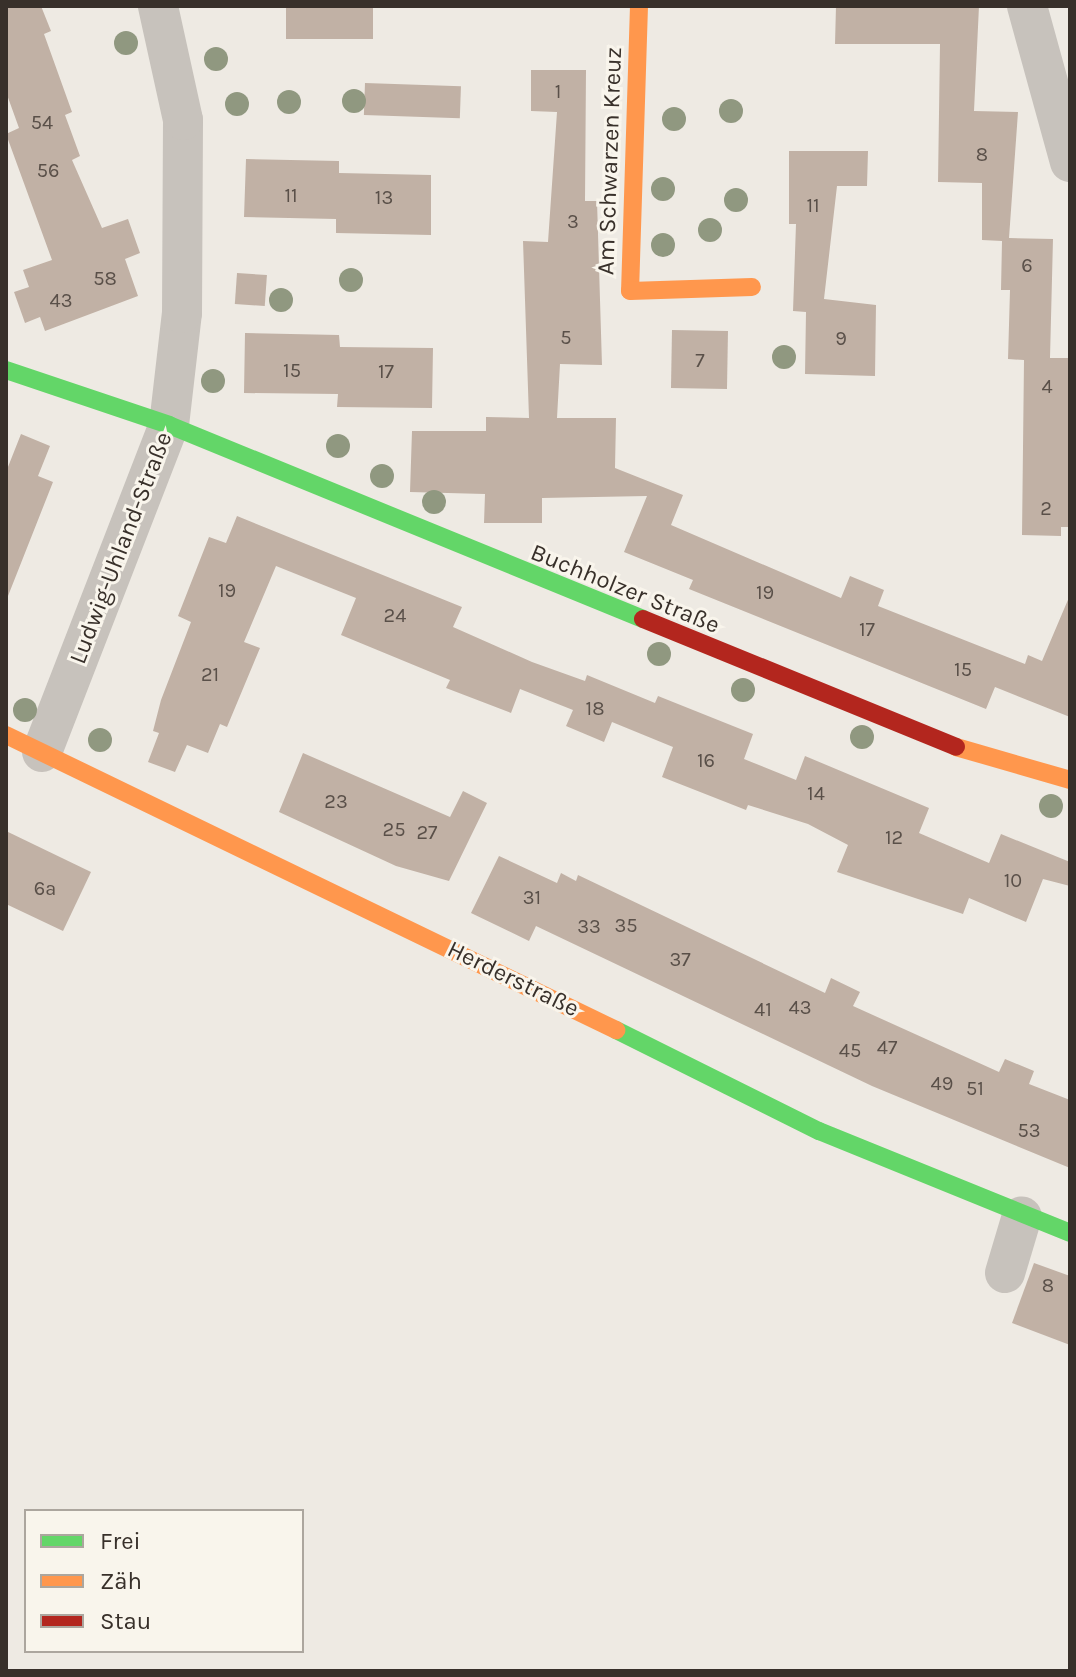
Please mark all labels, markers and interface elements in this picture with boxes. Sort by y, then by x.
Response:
street label: Am Schwarzen Kreuz [592,47,628,275]
house number: 1 [555,79,561,103]
house number: 54 [31,110,53,134]
house number: 8 [976,142,988,166]
house number: 56 [37,158,59,182]
house number: 11 [284,183,298,207]
house number: 13 [375,185,393,209]
house number: 11 [806,193,820,217]
house number: 3 [567,209,579,233]
house number: 6 [1021,253,1033,277]
house number: 58 [93,266,117,290]
house number: 43 [50,288,72,312]
house number: 5 [560,325,572,349]
house number: 9 [835,326,847,350]
house number: 7 [695,348,705,372]
house number: 15 [283,358,301,382]
house number: 17 [378,359,394,383]
house number: 4 [1041,374,1053,398]
street label: Ludwig-Uhland-Straße [63,428,179,668]
house number: 2 [1040,496,1052,520]
street label: Buchholzer Straße [526,538,724,640]
house number: 19 [218,578,236,602]
house number: 19 [756,580,774,604]
house number: 24 [384,603,406,627]
house number: 17 [859,617,875,641]
house number: 15 [954,657,972,681]
house number: 21 [201,662,219,686]
house number: 18 [586,696,604,720]
house number: 16 [697,748,715,772]
house number: 14 [807,781,825,805]
house number: 23 [324,789,348,813]
house number: 25 [383,817,405,841]
house number: 27 [417,820,437,844]
house number: 12 [885,825,903,849]
house number: 10 [1004,868,1022,892]
house number: 6a [34,876,56,900]
house number: 31 [523,885,541,909]
house number: 35 [614,913,638,937]
house number: 33 [577,914,601,938]
street label: Herderstraße [442,935,584,1023]
house number: 37 [669,947,691,971]
house number: 43 [789,995,811,1019]
house number: 41 [754,997,772,1021]
house number: 47 [877,1035,897,1059]
house number: 45 [839,1038,861,1062]
house number: 49 [931,1071,953,1095]
house number: 51 [966,1076,984,1100]
house number: 53 [1017,1118,1041,1142]
house number: 8 [1042,1273,1054,1297]
legend [24,1509,304,1653]
text: Frei [100,1527,141,1555]
text: Zäh [100,1567,142,1595]
text: Stau [100,1607,151,1635]

